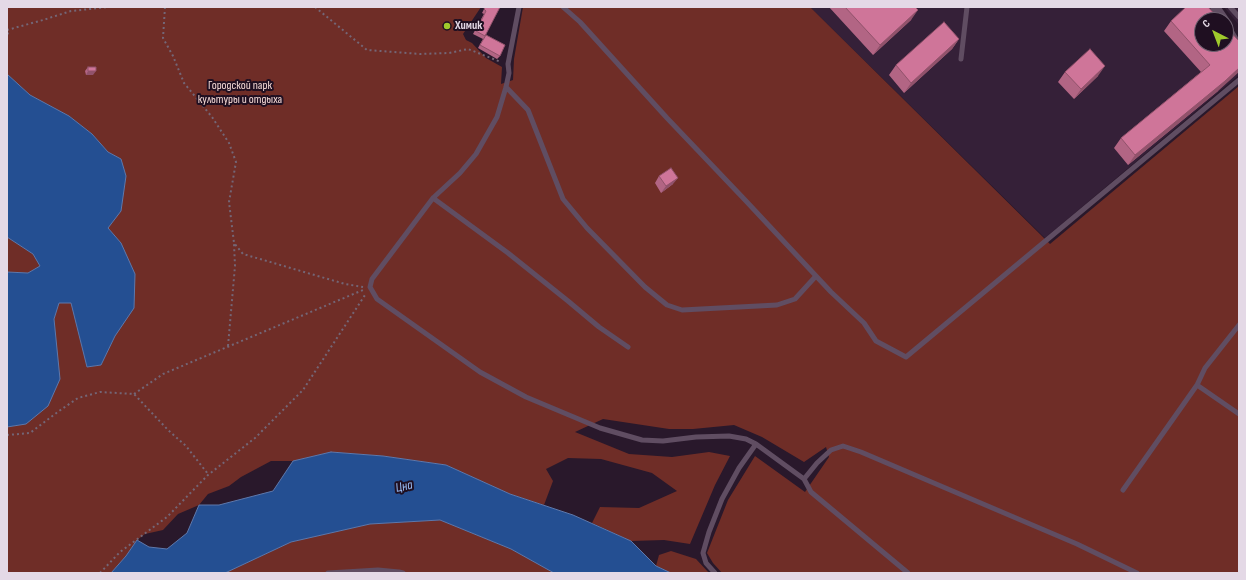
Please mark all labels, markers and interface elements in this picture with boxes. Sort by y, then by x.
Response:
north arrow [1194,12,1234,52]
text: С [1200,17,1213,30]
place label: Химик [455,19,482,33]
marker: Химик [442,21,452,31]
park label: Городской парк культуры и отдыха [198,79,282,107]
water label: Цна [394,477,414,497]

